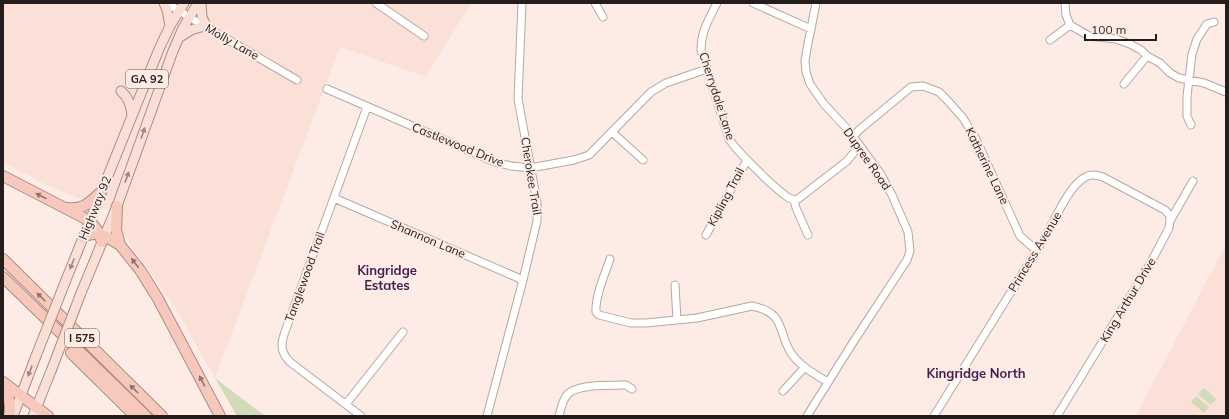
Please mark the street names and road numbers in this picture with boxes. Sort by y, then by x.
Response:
street label: Molly Lane [203,20,262,63]
street label: Cherrydale Lane [696,50,739,142]
road number: GA 92 [126,70,168,88]
street label: Castlewood Drive [410,119,506,170]
street label: Dupree Road [840,125,894,193]
street label: Katherine Lane [962,125,1013,207]
street label: Cherokee Trail [518,136,545,216]
street label: Kipling Trail [704,165,747,229]
street label: Highway 92 [75,174,114,242]
street label: Princess Avenue [1005,209,1064,295]
street label: Shannon Lane [388,216,468,261]
street label: Tanglewood Trail [281,230,328,324]
street label: King Arthur Drive [1096,255,1159,345]
road number: I 575 [65,329,99,347]

